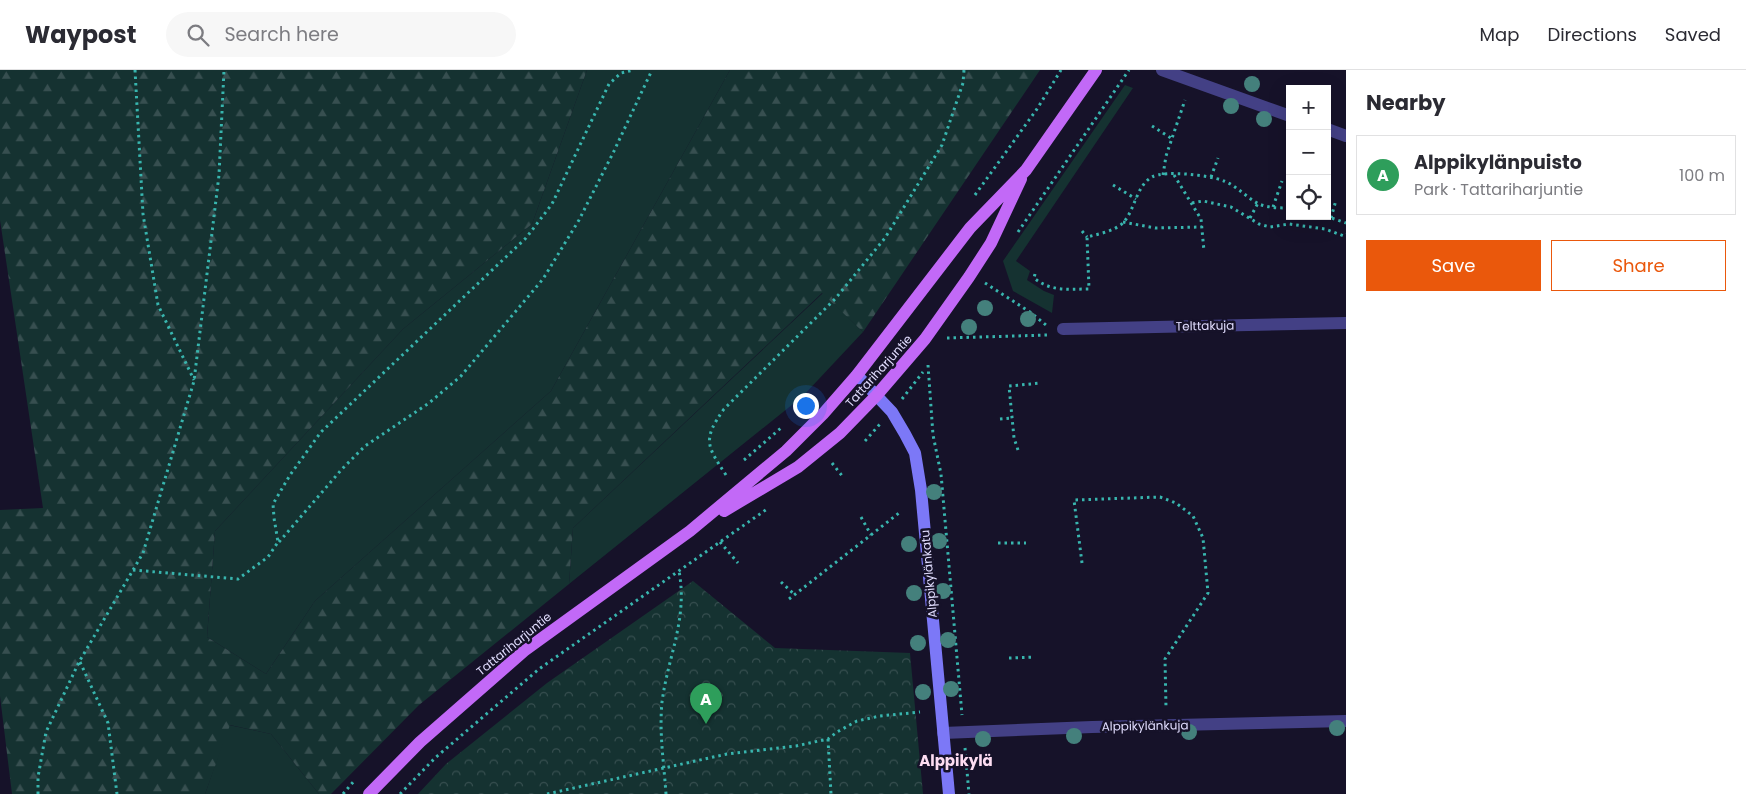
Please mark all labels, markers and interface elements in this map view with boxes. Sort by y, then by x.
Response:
search box [166,12,516,57]
text: Waypost [25,18,136,51]
icon: search [184,21,212,49]
text: Search here [224,21,339,48]
text: Map [1480,22,1519,47]
text: Directions [1547,22,1637,47]
text: Saved [1665,22,1721,47]
map controls [1286,85,1331,220]
button: + [1286,85,1331,130]
text: Nearby [1366,88,1446,117]
button: − [1286,130,1331,175]
text: Alppikylänpuisto [1414,149,1582,176]
text: A [1377,164,1389,187]
text: 100 m [1679,164,1725,187]
button: locate [1286,175,1331,220]
text: Park · Tattariharjuntie [1414,178,1583,201]
button: Save [1366,240,1541,291]
button: Share [1551,240,1726,291]
street label: Telttakuja [1176,316,1234,335]
street label: Tattariharjuntie [841,331,916,411]
your location [793,393,819,419]
street label: Alppikylänkatu [916,529,941,619]
street label: Tattariharjuntie [472,608,555,679]
pin: A [690,683,722,724]
street label: Alppikylänkuja [1101,716,1189,735]
district label: Alppikylä [919,750,993,771]

